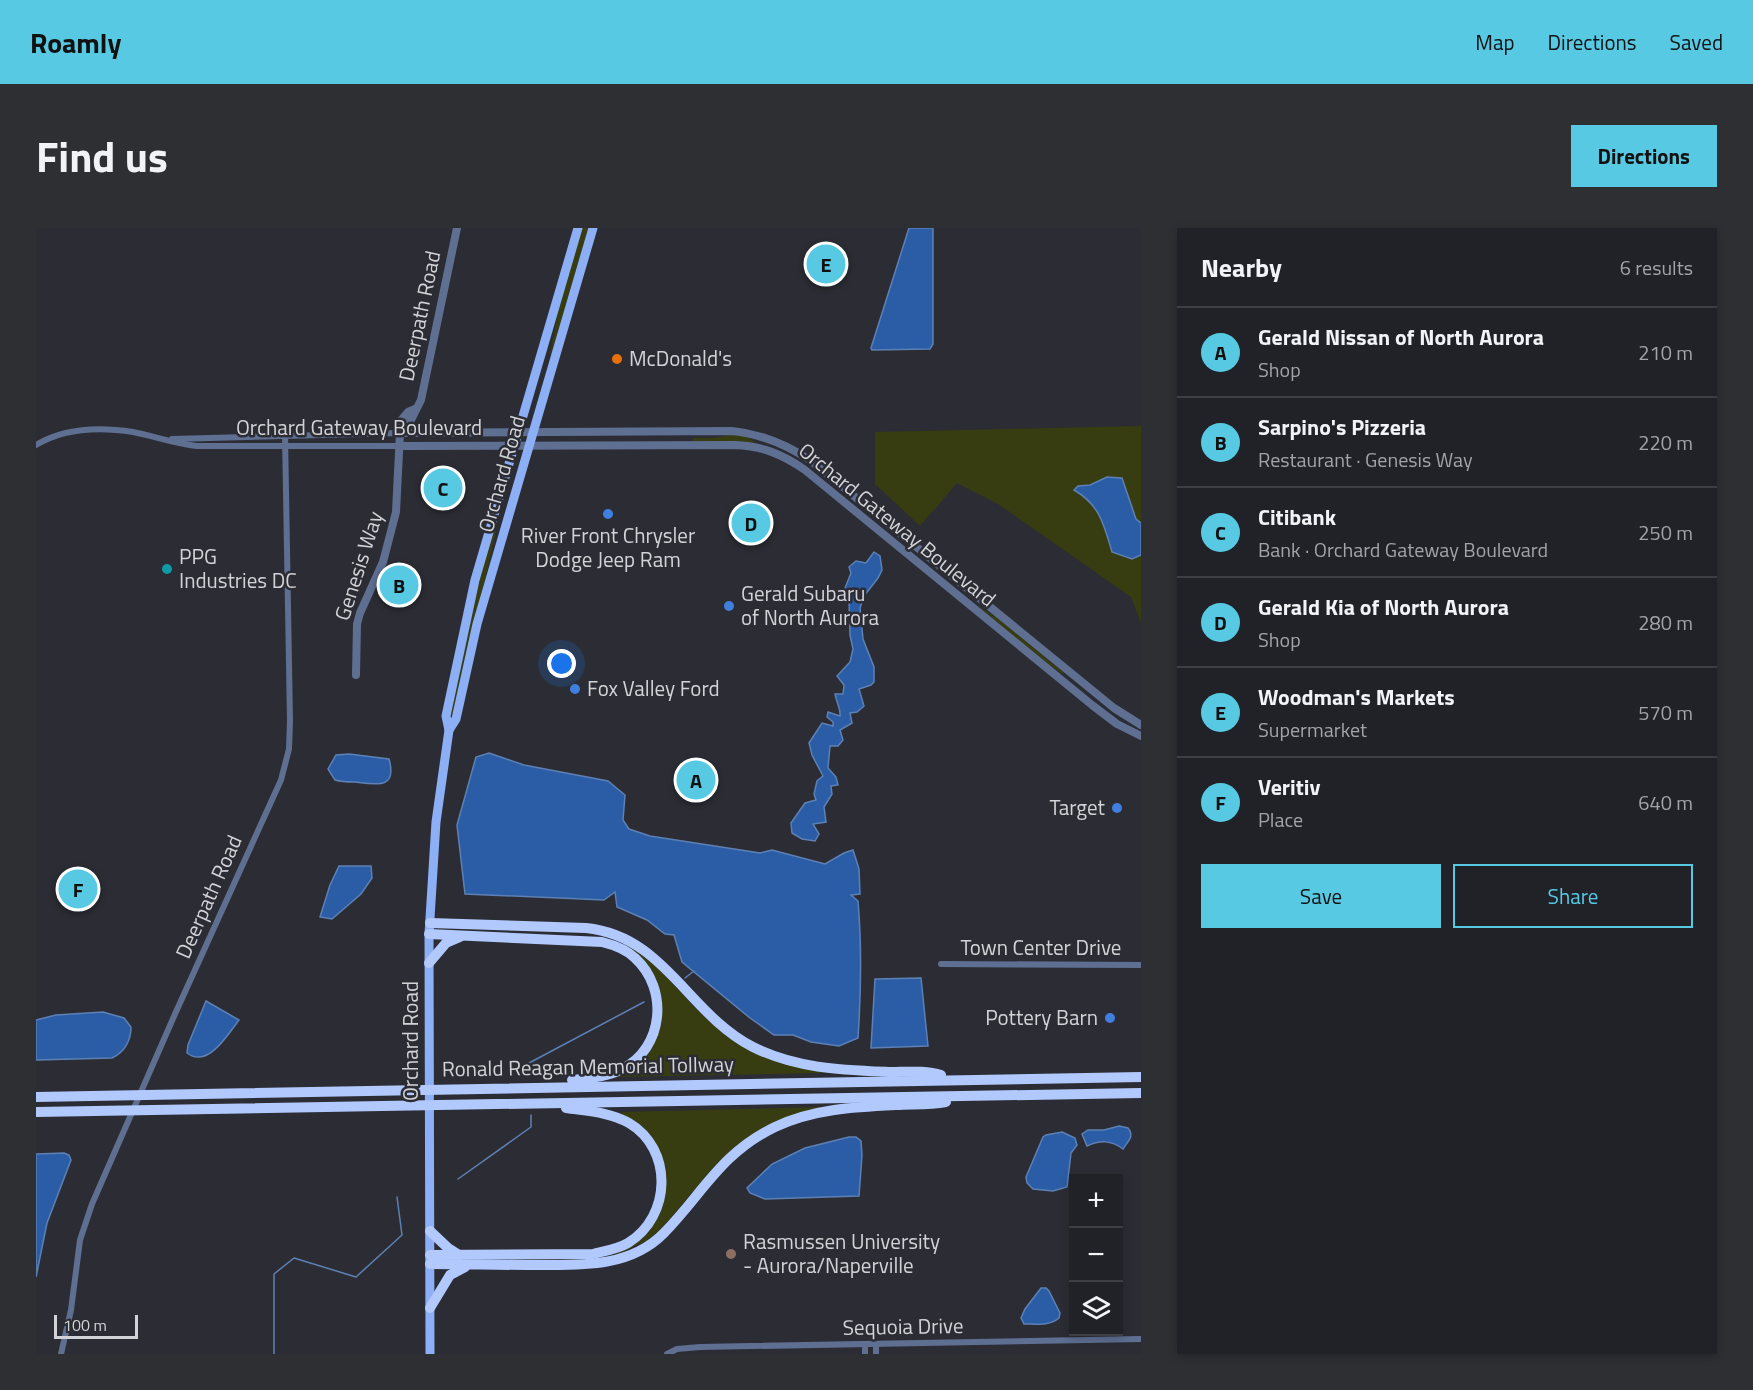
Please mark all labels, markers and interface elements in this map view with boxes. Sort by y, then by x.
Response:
text: Roamly [30,21,121,64]
text: Map [1475,26,1515,58]
text: Directions [1548,26,1637,58]
text: Saved [1670,26,1723,58]
text: Find us [36,124,168,188]
button: Directions [1571,125,1717,187]
pin: E [806,242,846,286]
street label: Deerpath Road [390,248,448,384]
text: Nearby [1201,248,1282,287]
text: 6 results [1620,252,1693,283]
text: Gerald Nissan of North Aurora [1258,320,1544,354]
text: A [1214,337,1227,368]
text: 210 m [1638,337,1693,368]
place label: McDonald's [629,342,732,374]
marker: McDonald's [610,352,624,366]
text: Shop [1258,354,1301,385]
text: Sarpino's Pizzeria [1258,410,1426,444]
street label: Orchard Gateway Boulevard [236,411,482,443]
street label: Orchard Road [469,412,533,536]
text: B [1214,427,1227,458]
text: 220 m [1638,427,1693,458]
street label: Orchard Gateway Boulevard [792,434,1003,614]
text: Restaurant · Genesis Way [1258,444,1473,475]
pin: C [424,466,462,510]
pin: D [732,500,770,546]
text: Citibank [1258,500,1336,534]
street label: Genesis Way [325,507,391,624]
marker: River Front Chrysler Dodge Jeep Ram [601,507,615,521]
text: C [1215,517,1226,548]
text: 250 m [1638,517,1693,548]
place label: River Front Chrysler Dodge Jeep Ram [521,519,695,575]
text: Bank · Orchard Gateway Boulevard [1258,534,1548,565]
place label: PPG Industries DC [179,540,297,596]
marker: PPG Industries DC [160,562,174,576]
pin: B [380,562,418,608]
place label: Gerald Subaru of North Aurora [741,577,879,633]
text: Gerald Kia of North Aurora [1258,590,1509,624]
marker: Gerald Subaru of North Aurora [722,599,736,613]
text: D [1214,607,1227,638]
text: 280 m [1638,607,1693,638]
text: Shop [1258,624,1301,655]
your location [547,649,576,678]
place label: Fox Valley Ford [587,672,720,704]
text: Woodman's Markets [1258,680,1455,714]
marker: Fox Valley Ford [568,682,582,696]
text: E [1215,697,1226,728]
text: 570 m [1638,697,1693,728]
text: Supermarket [1258,714,1367,745]
pin: A [676,758,716,802]
text: Veritiv [1258,770,1320,804]
text: F [1215,787,1226,818]
text: 640 m [1638,787,1693,818]
place label: Target [1049,791,1106,823]
marker: Target [1110,801,1124,815]
text: Place [1258,804,1303,835]
street label: Deerpath Road [167,830,250,964]
button: Save [1201,864,1441,928]
button: Share [1453,864,1693,928]
pin: F [58,866,98,912]
street label: Town Center Drive [961,931,1121,963]
street label: Orchard Road [394,981,426,1101]
place label: Pottery Barn [985,1001,1098,1033]
marker: Pottery Barn [1103,1011,1117,1025]
street label: Ronald Reagan Memorial Tollway [442,1047,734,1085]
map controls [1069,1174,1123,1336]
button: + [1069,1174,1123,1228]
place label: Rasmussen University - Aurora/Naperville [743,1225,940,1281]
button: − [1069,1228,1123,1282]
marker: Rasmussen University - Aurora/Naperville [724,1247,738,1261]
button: layers [1069,1282,1123,1336]
street label: Sequoia Drive [842,1309,964,1343]
scale bar [54,1312,138,1340]
text: 100 m [63,1313,107,1337]

